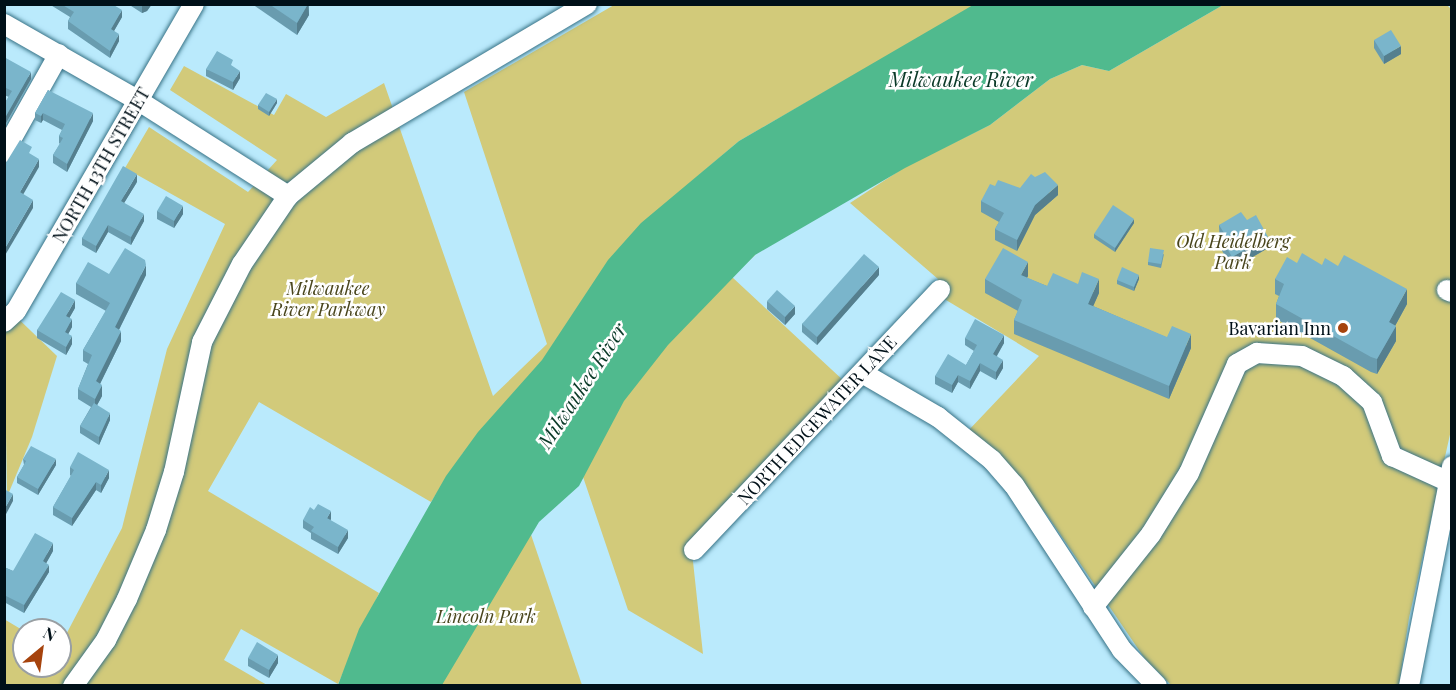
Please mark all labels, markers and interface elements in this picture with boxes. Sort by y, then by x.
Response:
water label: Milwaukee River [889,66,1033,90]
street label: NORTH 13TH STREET [48,83,154,247]
park label: Old Heidelberg Park [1176,231,1290,274]
park label: Milwaukee River Parkway [271,278,385,320]
place label: Bavarian Inn [1228,317,1331,339]
water label: Milwaukee River [532,318,630,452]
marker: Bavarian Inn [1336,321,1350,335]
street label: NORTH EDGEWATER LANE [733,331,901,509]
park label: Lincoln Park [436,605,536,627]
north arrow [12,618,72,678]
text: N [40,622,60,646]

